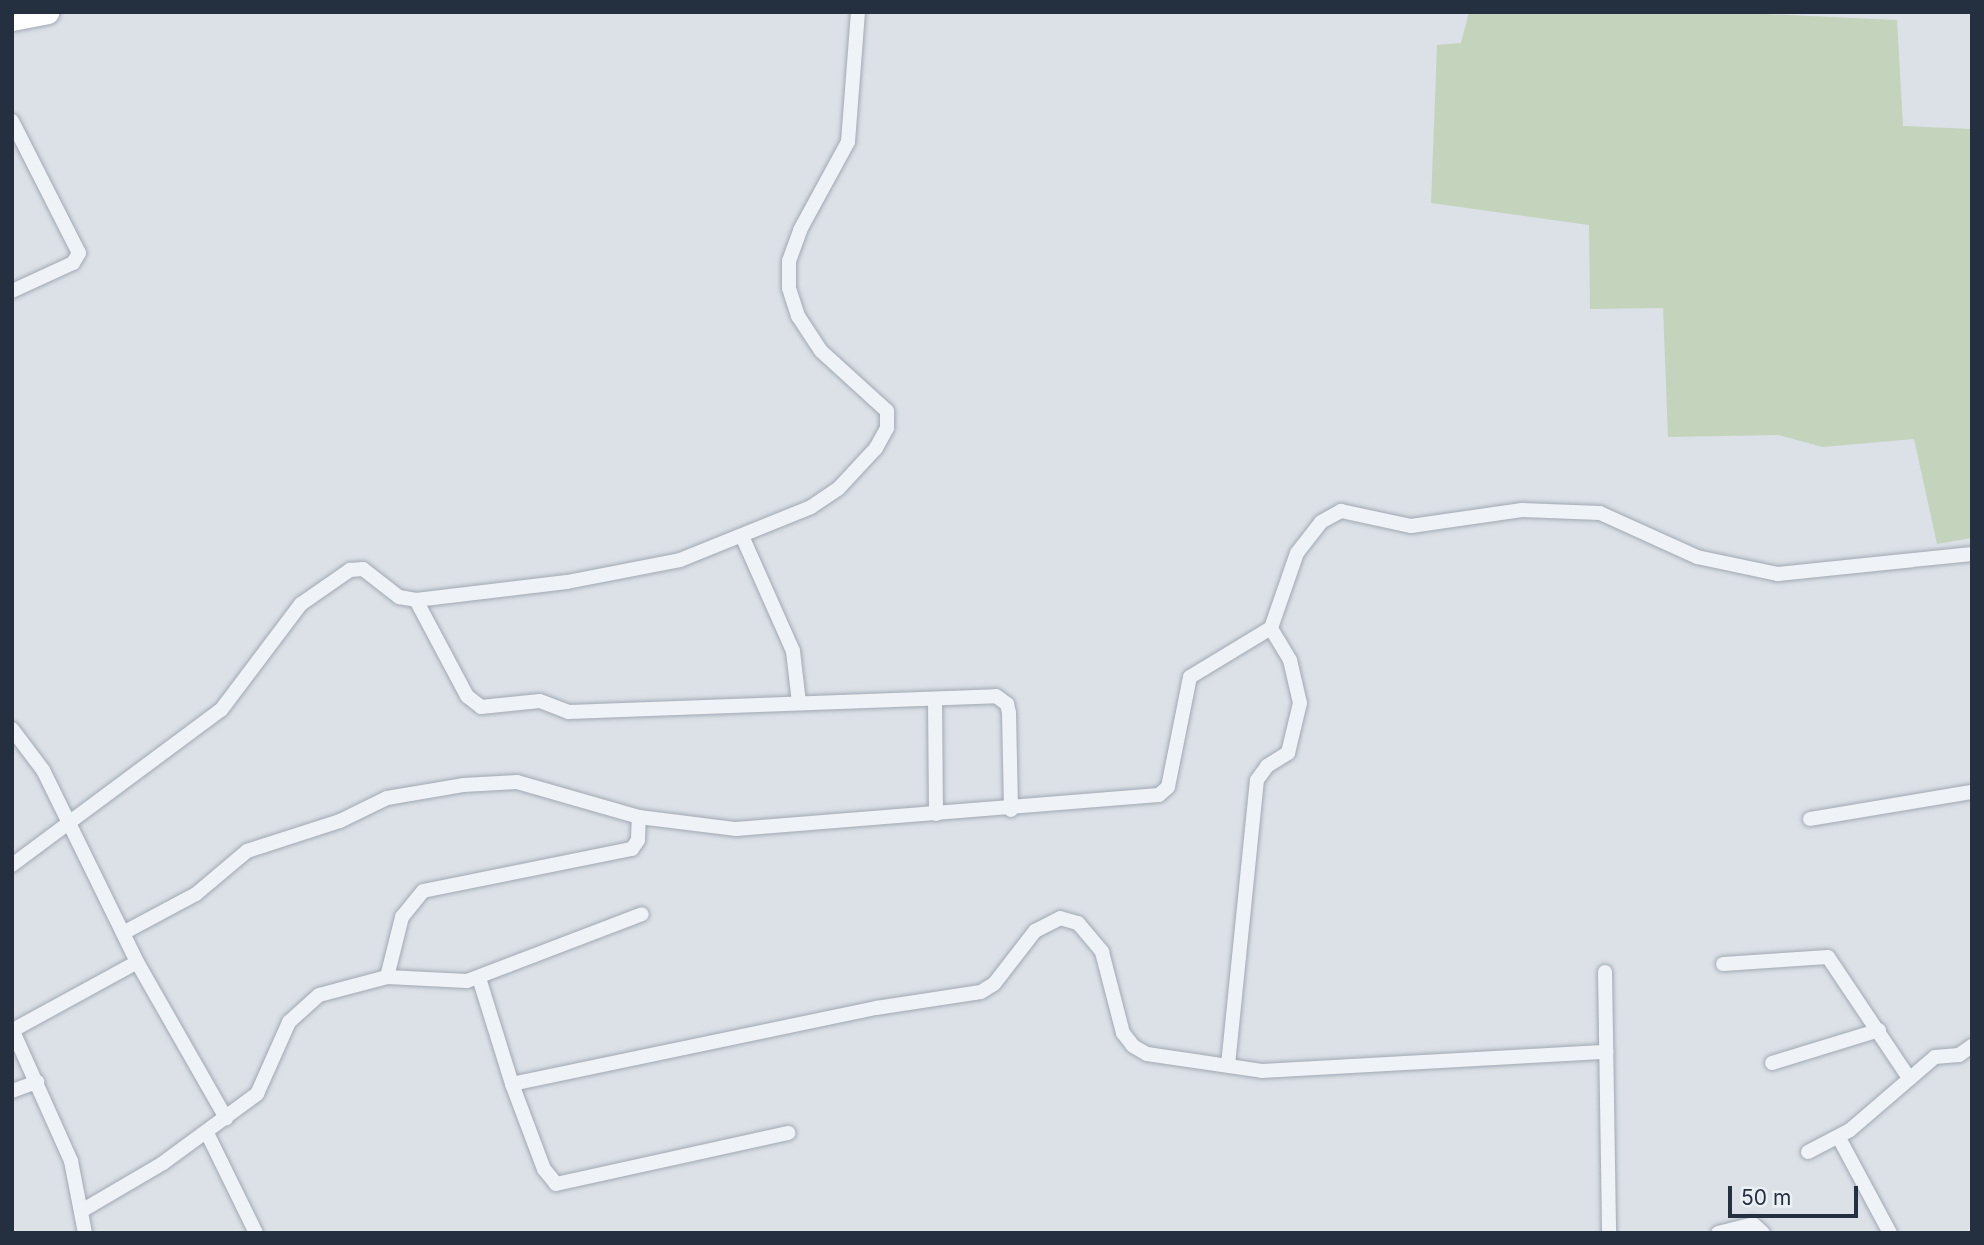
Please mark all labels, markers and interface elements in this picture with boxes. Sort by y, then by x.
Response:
scale bar [1732,1172,1862,1216]
text: 50 m [1741,1185,1791,1210]

